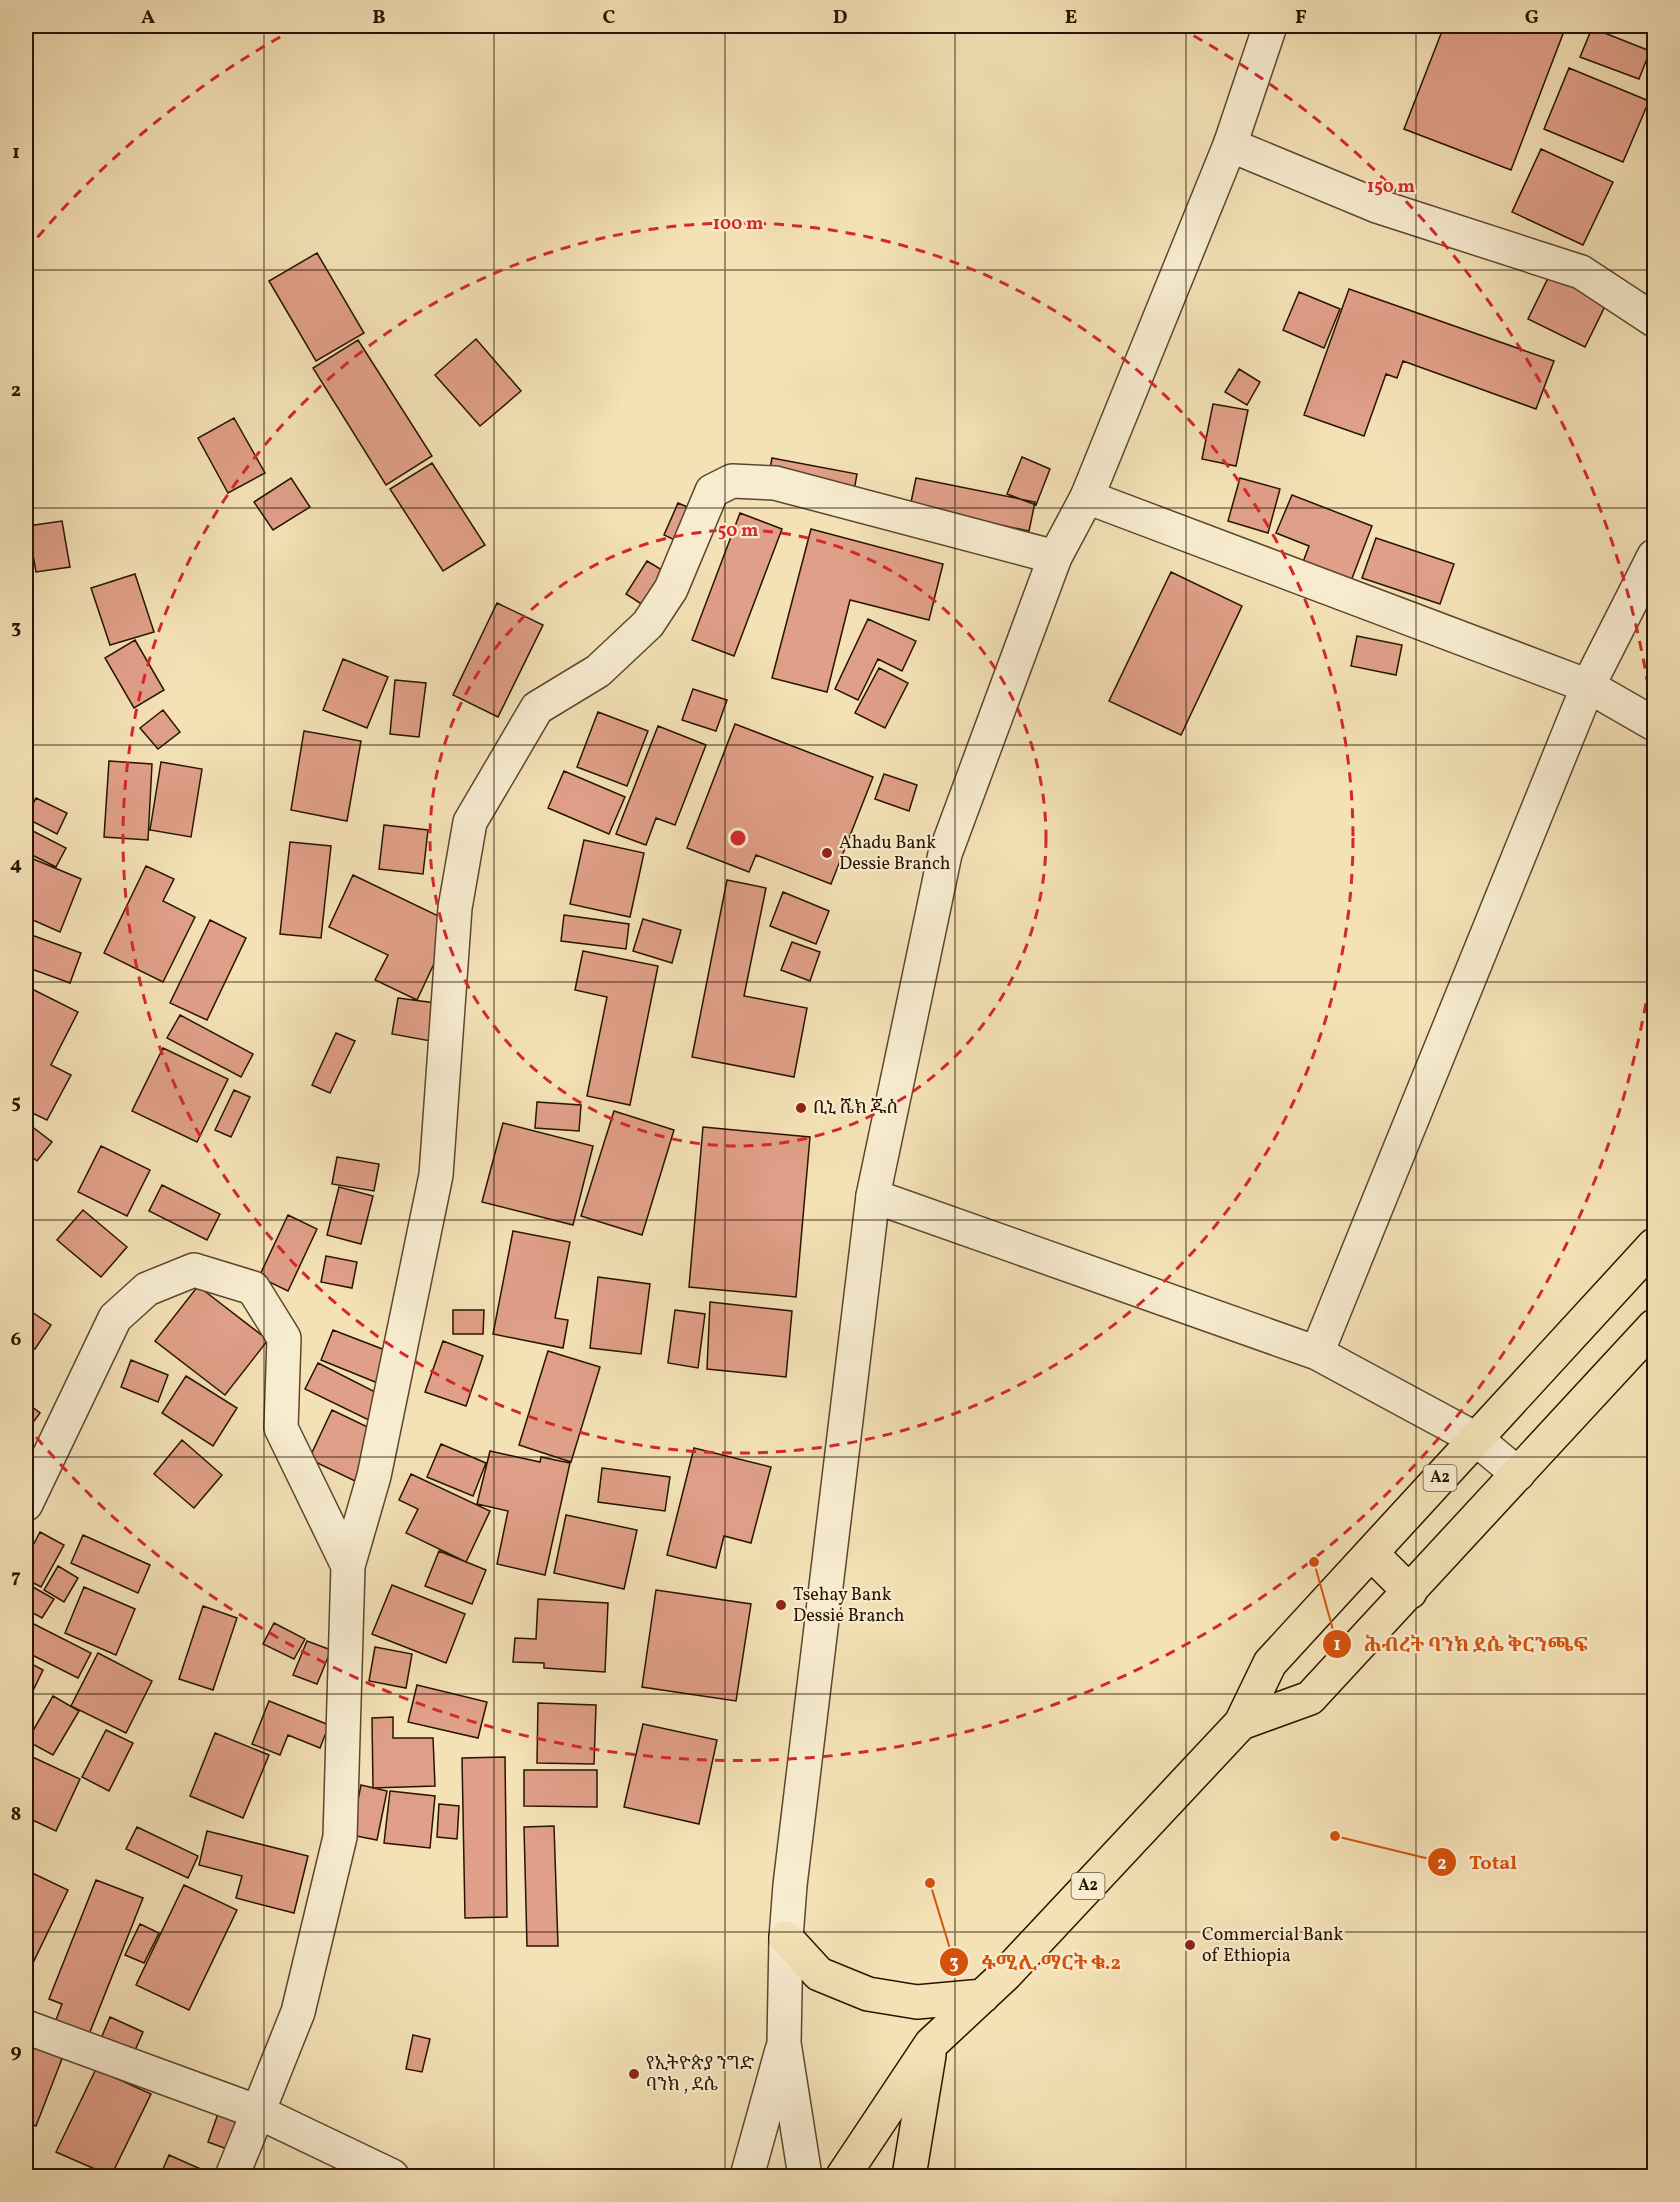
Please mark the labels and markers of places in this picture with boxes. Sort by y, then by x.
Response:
centre of rings [728,828,748,848]
place label: Ahadu Bank Dessie Branch [839,831,951,877]
marker: Ahadu Bank Dessie Branch [820,846,834,860]
place label: ቢኒ ሼክ ጁስ [813,1096,898,1121]
marker: ቢኒ ሼክ ጁስ [794,1101,808,1115]
place label: Tsehay Bank Dessie Branch [793,1583,905,1629]
marker: Tsehay Bank Dessie Branch [774,1598,788,1612]
callout: ሕብረት ባንክ ደሴ ቅርንጫፍ [1322,1625,1601,1663]
callout: Total [1427,1843,1529,1881]
place label: Commercial Bank of Ethiopia [1202,1923,1344,1969]
marker: Commercial Bank of Ethiopia [1183,1938,1197,1952]
callout: ፋሚሊ ማርት ቁ.2 [939,1943,1133,1981]
place label: የኢትዮጵያ ንግድ ባንክ , ደሴ [646,2052,755,2098]
marker: የኢትዮጵያ ንግድ ባንክ , ደሴ [627,2067,641,2081]

